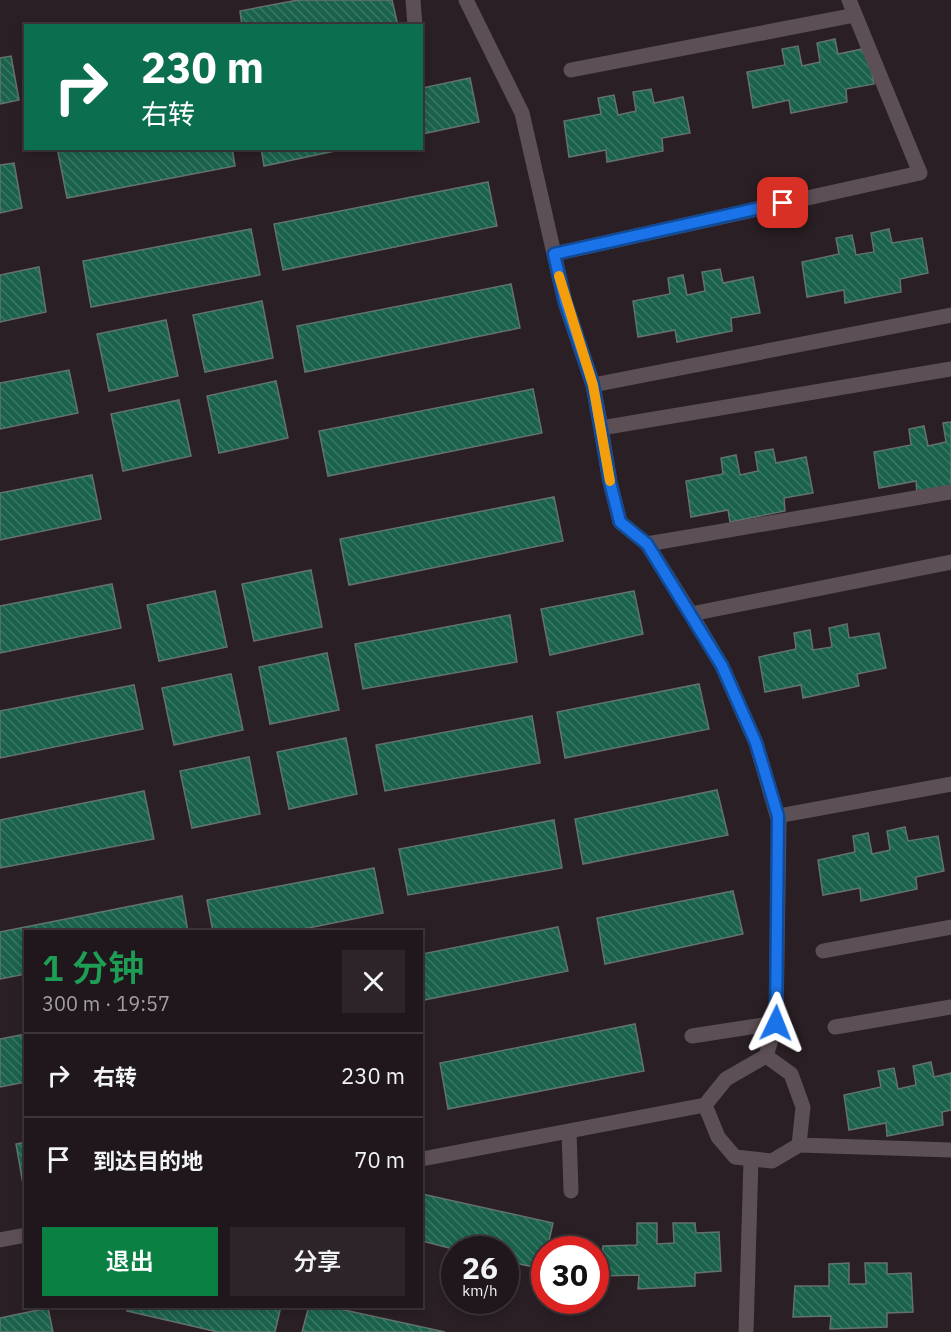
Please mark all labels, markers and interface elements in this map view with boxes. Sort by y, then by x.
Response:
text: 230 m [141,40,264,95]
icon: right [42,48,120,126]
text: 右转 [141,96,195,131]
pin [757,177,808,228]
icon: arrive [766,186,799,219]
text: 1 分钟 [42,944,144,991]
button: close [342,950,405,1013]
text: 300 m · 19:57 [42,990,170,1017]
position arrow [744,991,808,1055]
icon: right [42,1059,75,1092]
text: 230 m [341,1061,405,1090]
text: 右转 [93,1062,137,1091]
icon: arrive [42,1143,75,1176]
text: 70 m [354,1145,405,1174]
text: 到达目的地 [93,1146,203,1175]
button: 退出 [42,1227,218,1296]
button: 分享 [230,1227,405,1296]
speed limit sign: 30 [531,1236,609,1314]
text: 26 [462,1248,498,1287]
text: km/h [462,1281,498,1300]

